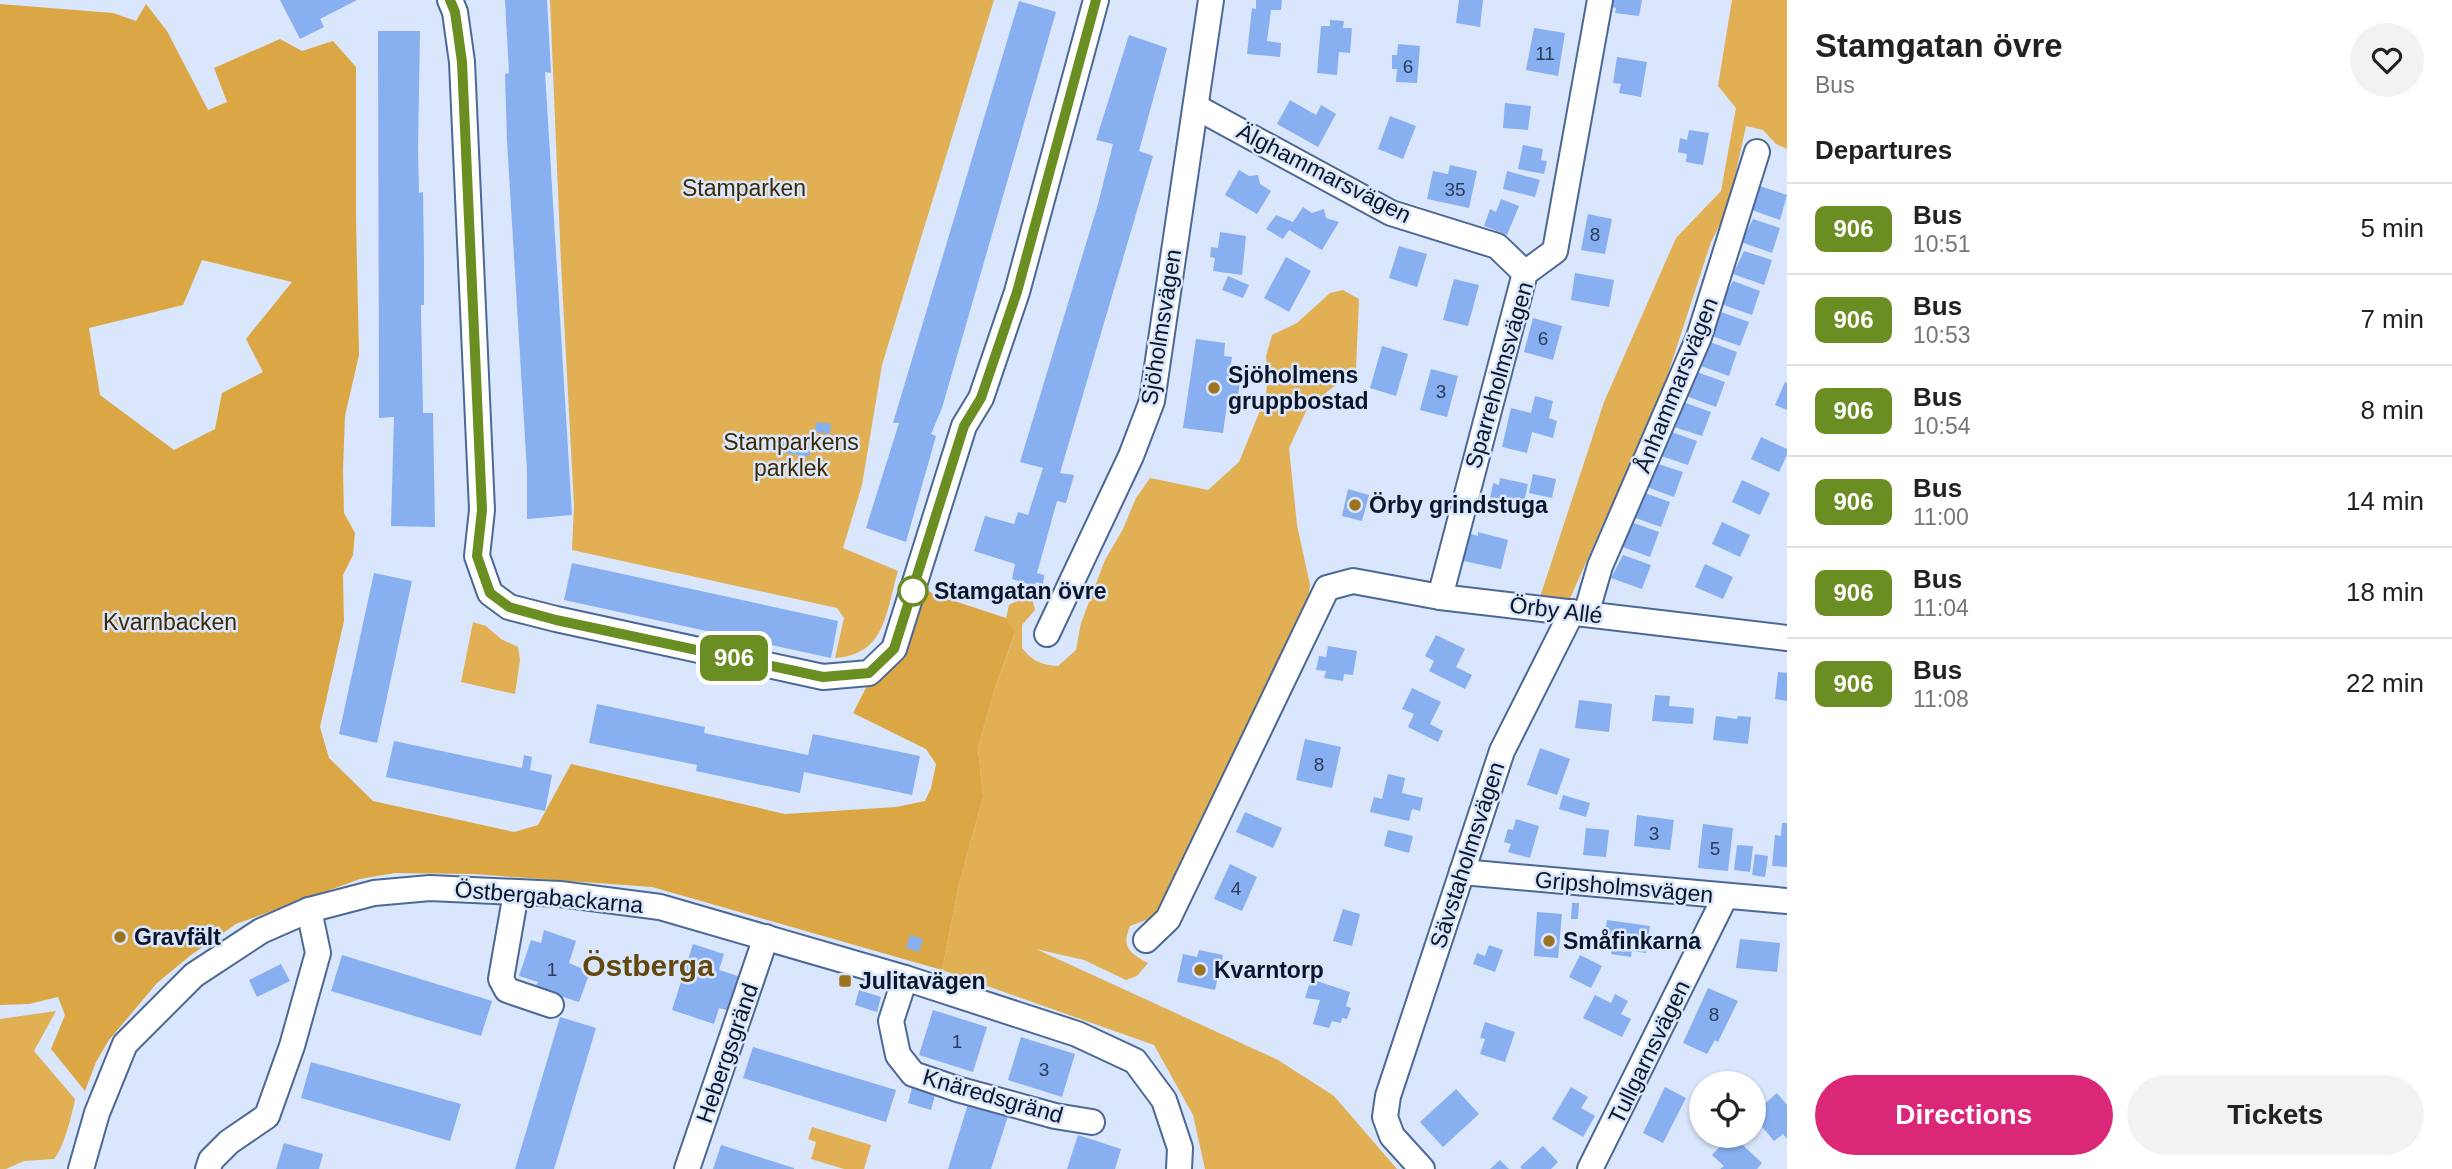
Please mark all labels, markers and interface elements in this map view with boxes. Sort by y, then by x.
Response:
button: heart [2350,23,2424,97]
text: Stamgatan övre [1815,27,2063,64]
house number: 11 [1535,43,1555,64]
house number: 6 [1403,56,1413,77]
text: Bus [1815,72,1855,98]
street label: Älghammarsvägen [1233,118,1415,228]
text: Departures [1815,135,1952,165]
park label: Stamparken [682,175,806,201]
house number: 35 [1444,179,1466,200]
text: Bus [1913,200,1962,230]
text: 5 min [2360,213,2424,243]
text: 906 [1833,215,1874,242]
house number: 8 [1590,224,1600,245]
text: 10:51 [1913,231,1971,257]
street label: Sjöholmsvägen [1136,247,1186,407]
street label: Sparreholmsvägen [1460,279,1538,471]
text: Bus [1913,291,1962,321]
street label: Ånhammarsvägen [1628,293,1723,476]
text: 7 min [2360,304,2424,334]
text: 906 [1833,306,1874,333]
text: 10:53 [1913,322,1971,348]
house number: 6 [1538,328,1548,349]
place label: Sjöholmens gruppbostad [1228,362,1369,414]
marker: Sjöholmens gruppbostad [1206,380,1222,396]
house number: 3 [1436,381,1446,402]
text: Bus [1913,382,1962,412]
text: 8 min [2360,395,2424,425]
text: 906 [1833,397,1874,424]
text: 10:54 [1913,413,1971,439]
park label: Stamparkens parklek [723,429,859,481]
text: Bus [1913,473,1962,503]
text: 14 min [2346,486,2424,516]
text: 906 [1833,488,1874,515]
place label: Örby grindstuga [1369,492,1548,518]
marker: Örby grindstuga [1347,497,1363,513]
text: 11:00 [1913,504,1969,530]
text: Bus [1913,564,1962,594]
marker: Stamgatan övre [898,576,928,606]
text: 18 min [2346,577,2424,607]
place label: Stamgatan övre [934,578,1107,604]
text: 906 [1833,579,1874,606]
street label: Örby Allé [1508,591,1604,629]
text: 11:04 [1913,595,1969,621]
park label: Kvarnbacken [103,609,237,635]
line badge: 906 [694,635,774,681]
text: 906 [714,644,754,671]
text: Bus [1913,655,1962,685]
text: 22 min [2346,668,2424,698]
text: 906 [1833,670,1874,697]
text: 11:08 [1913,686,1969,712]
house number: 8 [1314,754,1324,775]
street label: Sävstaholmsvägen [1425,759,1509,951]
house number: 3 [1649,823,1659,844]
house number: 5 [1710,838,1720,859]
street label: Gripsholmsvägen [1534,866,1714,908]
street label: Östbergabackarna [454,876,645,918]
house number: 4 [1231,878,1242,899]
place label: Gravfält [134,924,221,950]
place label: Småfinkarna [1563,928,1701,954]
marker: Gravfält [112,929,128,945]
marker: Småfinkarna [1541,933,1557,949]
district label: Östberga [582,949,714,982]
place label: Kvarntorp [1214,957,1324,983]
house number: 1 [547,959,557,980]
marker: Kvarntorp [1192,962,1208,978]
place label: Julitavägen [859,968,986,994]
marker: Julitavägen [837,973,853,989]
street label: Tullgarnsvägen [1603,976,1695,1128]
street label: Hebergsgränd [691,980,763,1126]
house number: 8 [1709,1004,1719,1025]
house number: 1 [952,1031,962,1052]
house number: 3 [1039,1059,1049,1080]
street label: Knäredsgränd [920,1064,1066,1128]
map controls [1689,1071,1766,1148]
button: locate [1689,1071,1766,1148]
button: Directions [1815,1075,2113,1155]
button: Tickets [2127,1075,2424,1155]

